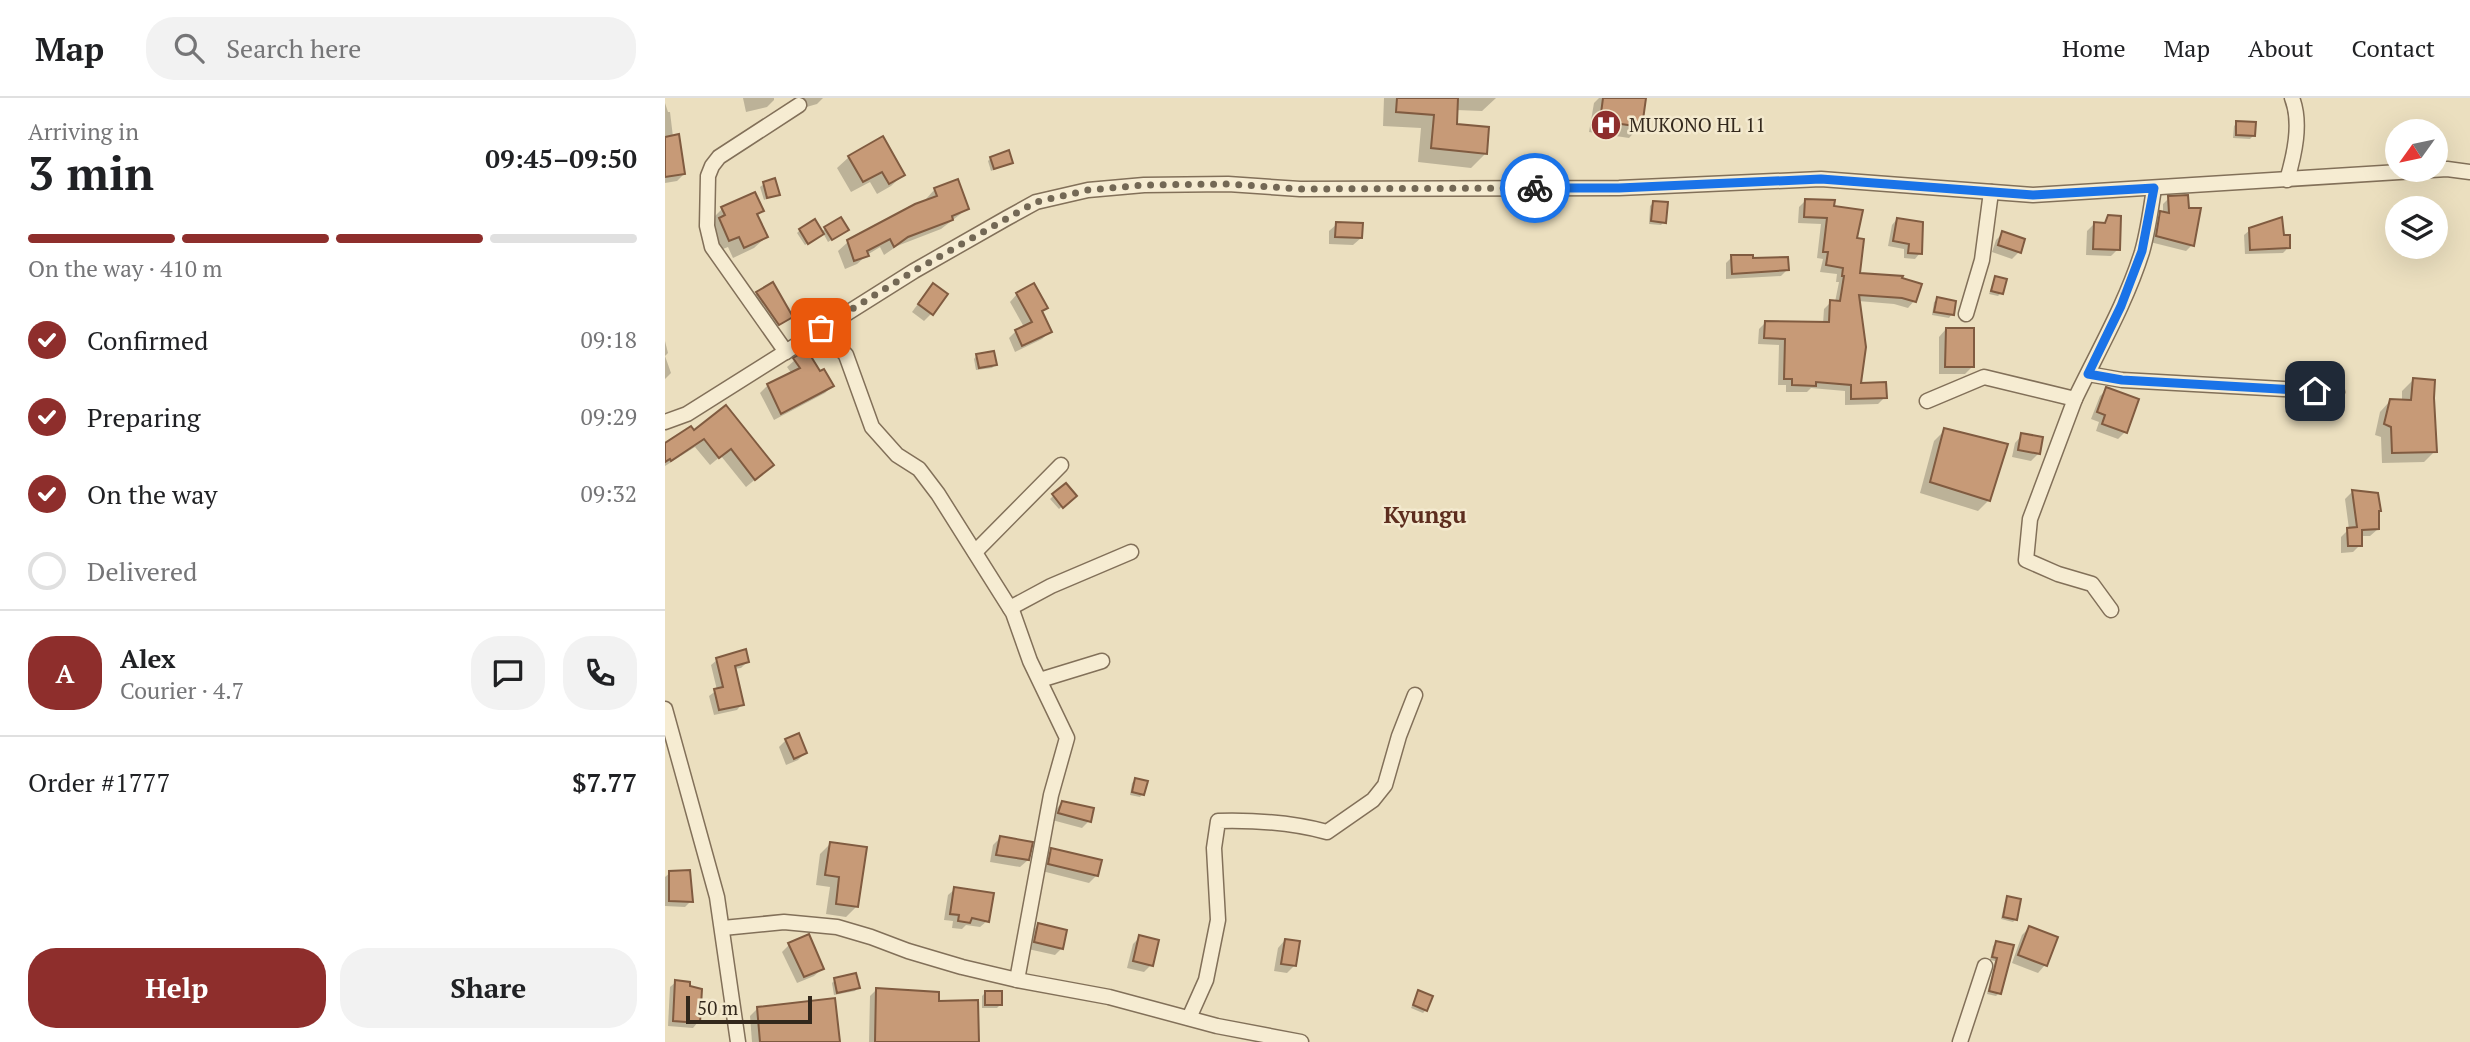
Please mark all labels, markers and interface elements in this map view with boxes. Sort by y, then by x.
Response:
search box [146,17,636,80]
text: Map [35,27,104,70]
icon: search [170,29,208,67]
text: Search here [226,31,361,65]
text: Home [2062,32,2126,64]
text: Map [2164,32,2210,64]
text: About [2248,32,2314,64]
text: Contact [2352,32,2435,64]
hospital icon: MUKONO HL 11 [1589,108,1623,142]
place label: MUKONO HL 11 [1629,112,1766,137]
text: Arriving in [28,116,139,147]
north arrow [2385,119,2448,182]
map controls [2385,119,2448,259]
text: 09:45–09:50 [485,141,637,175]
text: 3 min [28,142,154,203]
courier [1500,153,1570,223]
icon: bike [1516,169,1554,207]
button: layers [2385,196,2448,259]
text: On the way · 410 m [28,253,222,284]
pin [791,298,851,358]
icon: bag [802,309,840,347]
icon: check [28,321,66,359]
text: Confirmed [87,323,208,357]
text: 09:18 [580,324,637,355]
pin [2285,361,2345,421]
icon: home [2296,372,2334,410]
icon: check [28,398,66,436]
text: Preparing [87,400,200,434]
text: 09:29 [580,401,637,432]
icon: check [28,475,66,513]
text: On the way [87,477,218,511]
text: 09:32 [580,478,637,509]
district label: Kyungu [1383,499,1467,530]
text: Delivered [87,554,197,588]
button: chat [471,636,545,710]
button: phone [563,636,637,710]
text: Alex [120,641,176,675]
text: A [56,656,74,690]
text: Courier · 4.7 [120,675,244,706]
text: Order #1777 [28,765,170,799]
text: $7.77 [572,765,637,799]
button: Help [28,948,326,1028]
button: Share [340,948,637,1028]
scale bar [686,993,812,1025]
text: 50 m [697,995,738,1020]

